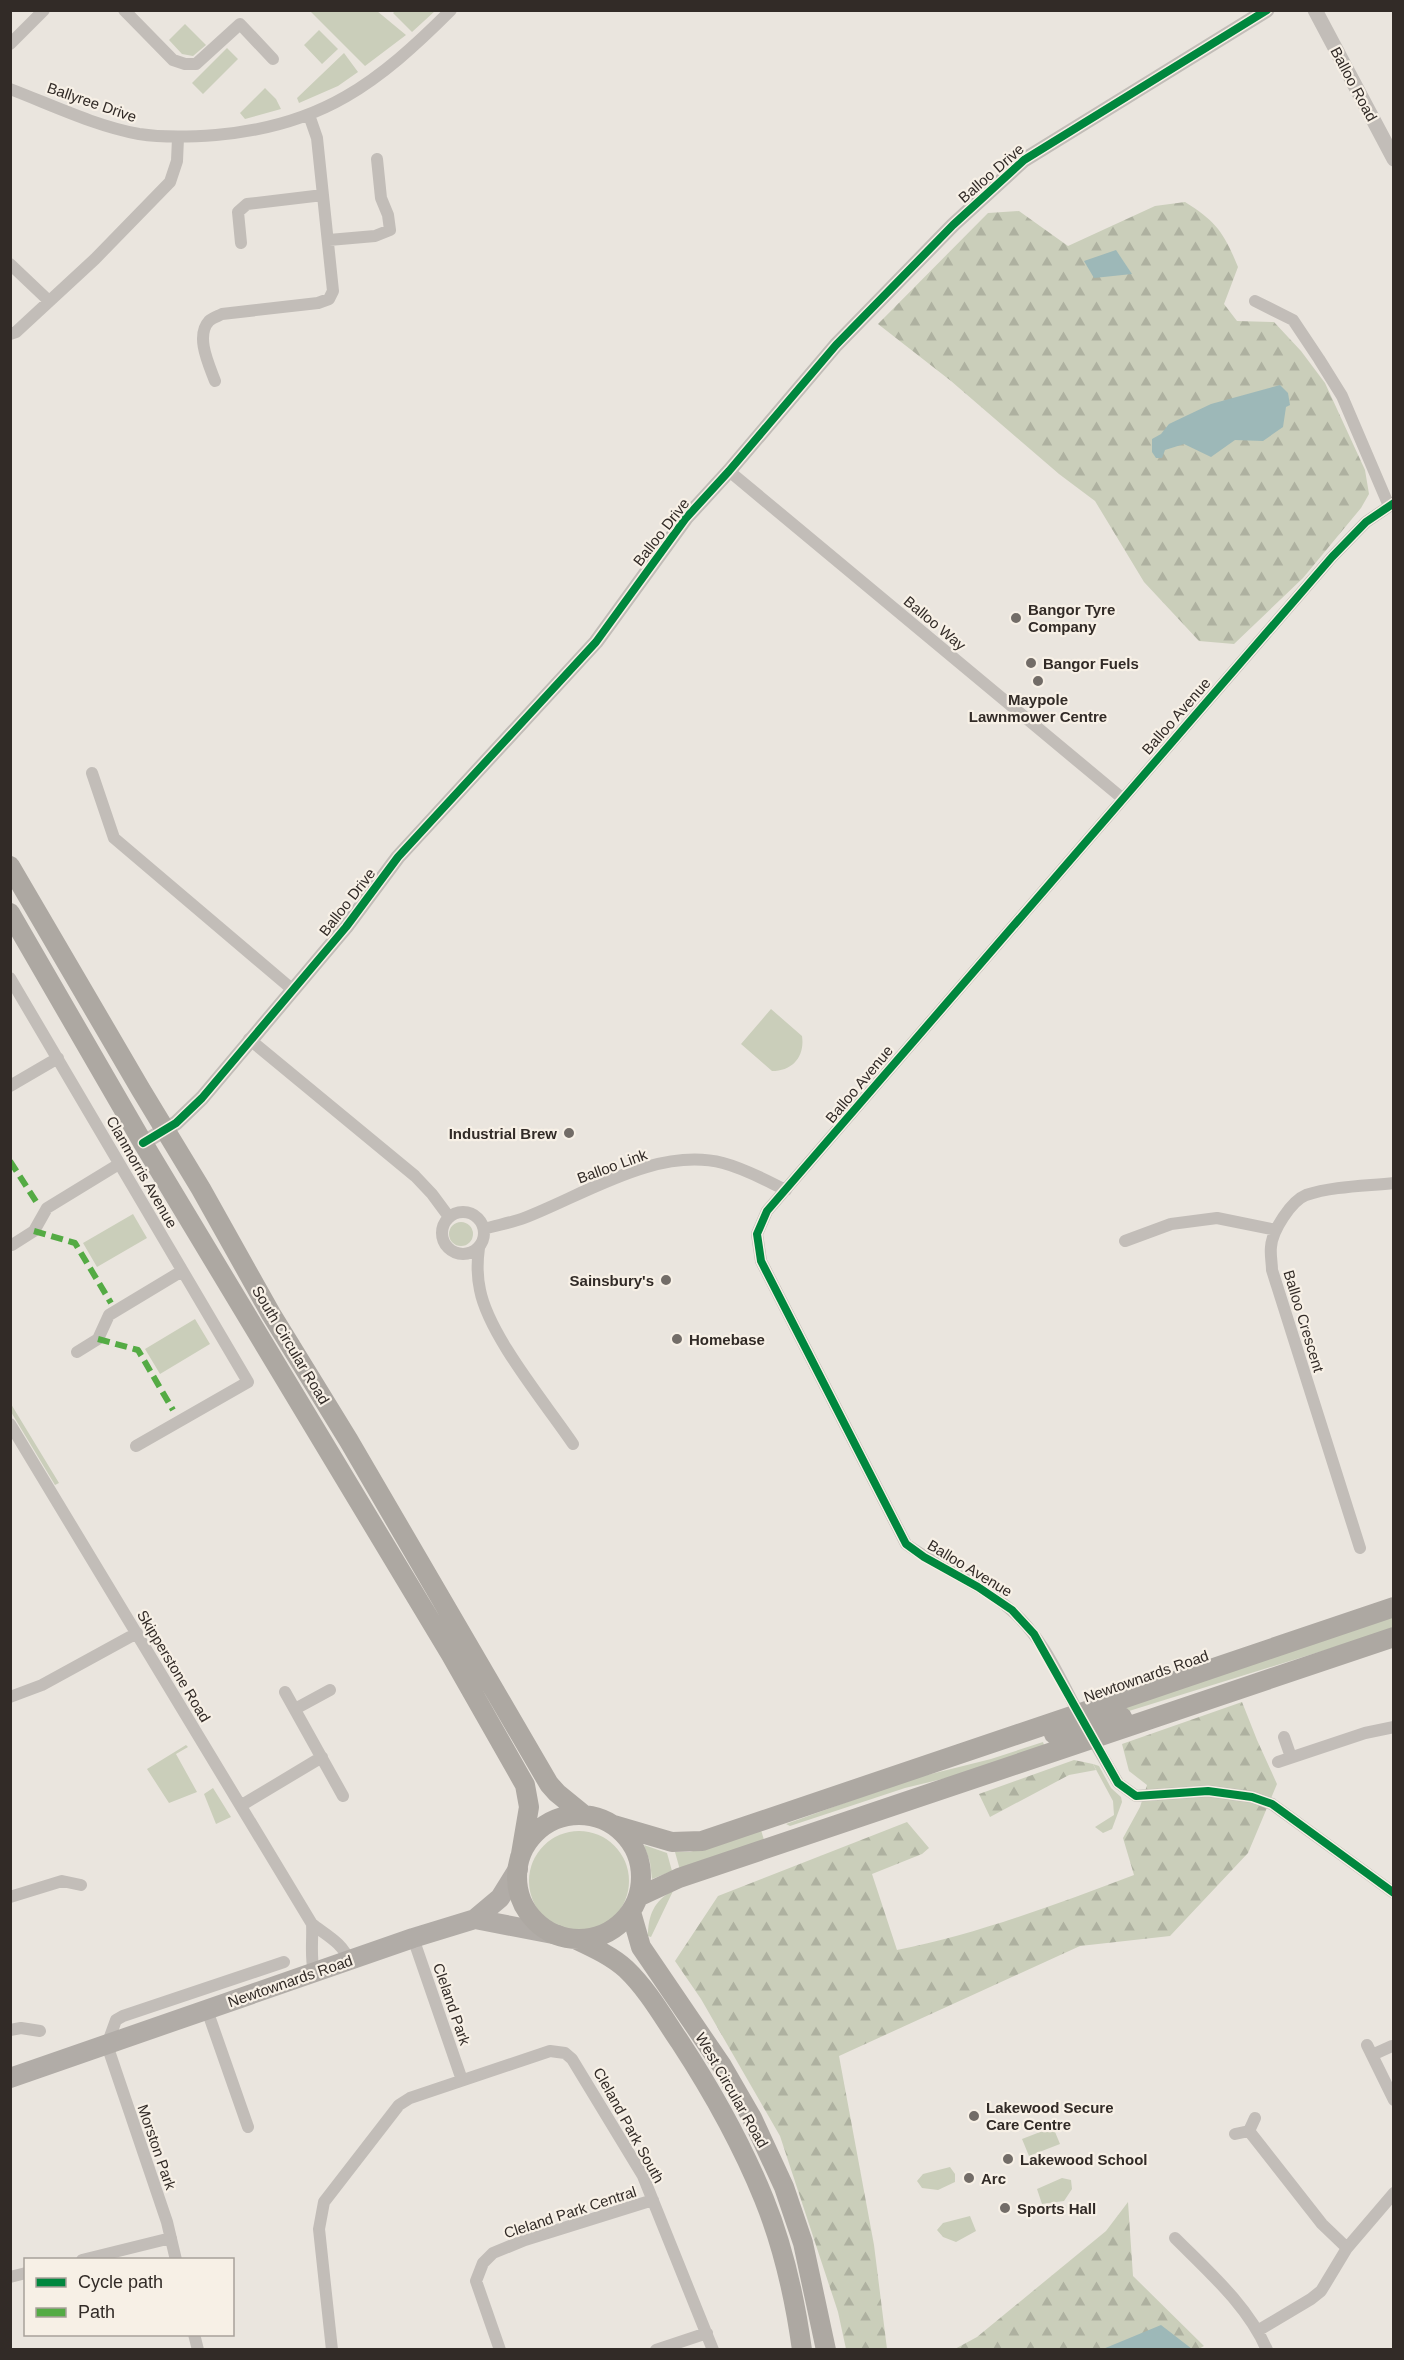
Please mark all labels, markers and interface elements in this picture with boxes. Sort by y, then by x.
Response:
street label: Balloo Road [1327,44,1381,124]
street label: Ballyree Drive [45,79,139,125]
street label: Balloo Drive [955,140,1027,206]
street label: Balloo Drive [629,495,693,569]
street label: Balloo Way [901,592,970,654]
place label: Bangor Tyre Company [1028,601,1115,635]
marker: Bangor Tyre Company [1009,611,1023,625]
place label: Bangor Fuels [1043,655,1139,672]
marker: Bangor Fuels [1024,656,1038,670]
marker: Maypole Lawnmower Centre [1031,674,1045,688]
street label: Balloo Avenue [1138,674,1214,758]
place label: Maypole Lawnmower Centre [969,691,1107,725]
street label: Balloo Drive [315,865,379,939]
street label: Balloo Avenue [822,1042,896,1126]
street label: Clanmorris Avenue [103,1113,181,1231]
place label: Industrial Brew [449,1125,557,1142]
marker: Industrial Brew [562,1126,576,1140]
street label: Balloo Link [575,1145,650,1187]
street label: Balloo Crescent [1280,1268,1328,1375]
place label: Sainsbury's [570,1272,654,1289]
marker: Sainsbury's [659,1273,673,1287]
street label: South Circular Road [249,1283,333,1407]
place label: Homebase [689,1331,765,1348]
marker: Homebase [670,1332,684,1346]
street label: Balloo Avenue [925,1536,1015,1600]
street label: Skipperstone Road [134,1607,214,1725]
street label: Newtownards Road [1081,1647,1211,1705]
street label: Newtownards Road [225,1952,355,2010]
street label: Cleland Park [430,1961,474,2048]
street label: West Circular Road [692,2030,772,2150]
street label: Cleland Park South [590,2064,668,2186]
place label: Lakewood Secure Care Centre [986,2099,1114,2133]
street label: Morston Park [134,2102,180,2192]
marker: Lakewood Secure Care Centre [967,2109,981,2123]
place label: Lakewood School [1020,2151,1148,2168]
marker: Lakewood School [1001,2152,1015,2166]
place label: Arc [981,2170,1006,2187]
marker: Arc [962,2171,976,2185]
street label: Cleland Park Central [502,2183,638,2241]
place label: Sports Hall [1017,2200,1096,2217]
marker: Sports Hall [998,2201,1012,2215]
legend [24,2258,234,2336]
text: Cycle path [78,2272,163,2292]
text: Path [78,2302,115,2322]

